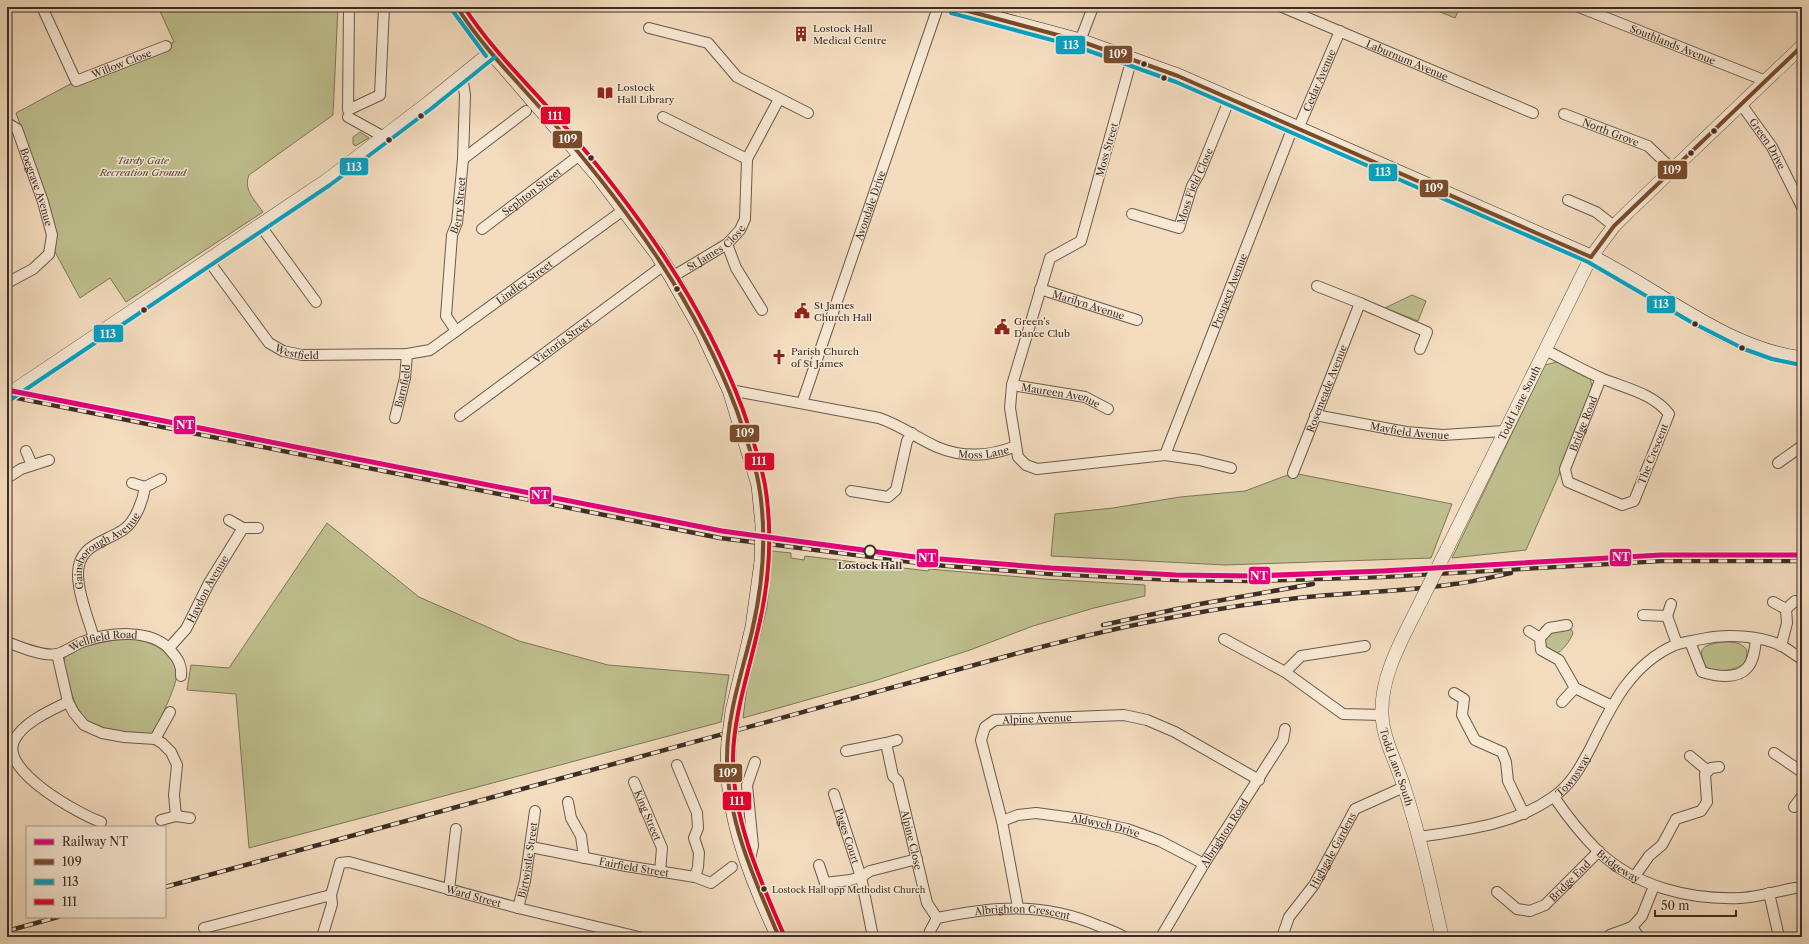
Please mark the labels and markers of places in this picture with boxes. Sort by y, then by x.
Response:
place label: Lostock Hall Medical Centre [813,22,887,47]
building icon: Lostock Hall Medical Centre [792,25,810,43]
unlabelled marker [1139,59,1149,69]
unlabelled marker [1159,73,1169,83]
place label: Lostock Hall Library [617,81,675,106]
library icon: Lostock Hall Library [596,84,614,102]
unlabelled marker [416,111,426,121]
unlabelled marker [1709,126,1719,136]
unlabelled marker [384,135,394,145]
unlabelled marker [1686,148,1696,158]
unlabelled marker [586,153,596,163]
unlabelled marker [672,284,682,294]
place label: St James Church Hall [814,299,872,324]
public building icon: St James Church Hall [793,302,811,320]
unlabelled marker [139,305,149,315]
place label: Green's Dance Club [1014,315,1070,340]
public building icon: Green's Dance Club [993,318,1011,336]
unlabelled marker [1690,319,1700,329]
unlabelled marker [1737,343,1747,353]
place label: Parish Church of St James [791,345,860,370]
church icon: Parish Church of St James [770,348,788,366]
marker: Lostock Hall [863,544,877,558]
place label: Lostock Hall [838,559,903,572]
marker: Lostock Hall opp Methodist Church [759,884,769,894]
place label: Lostock Hall opp Methodist Church [772,884,926,895]

